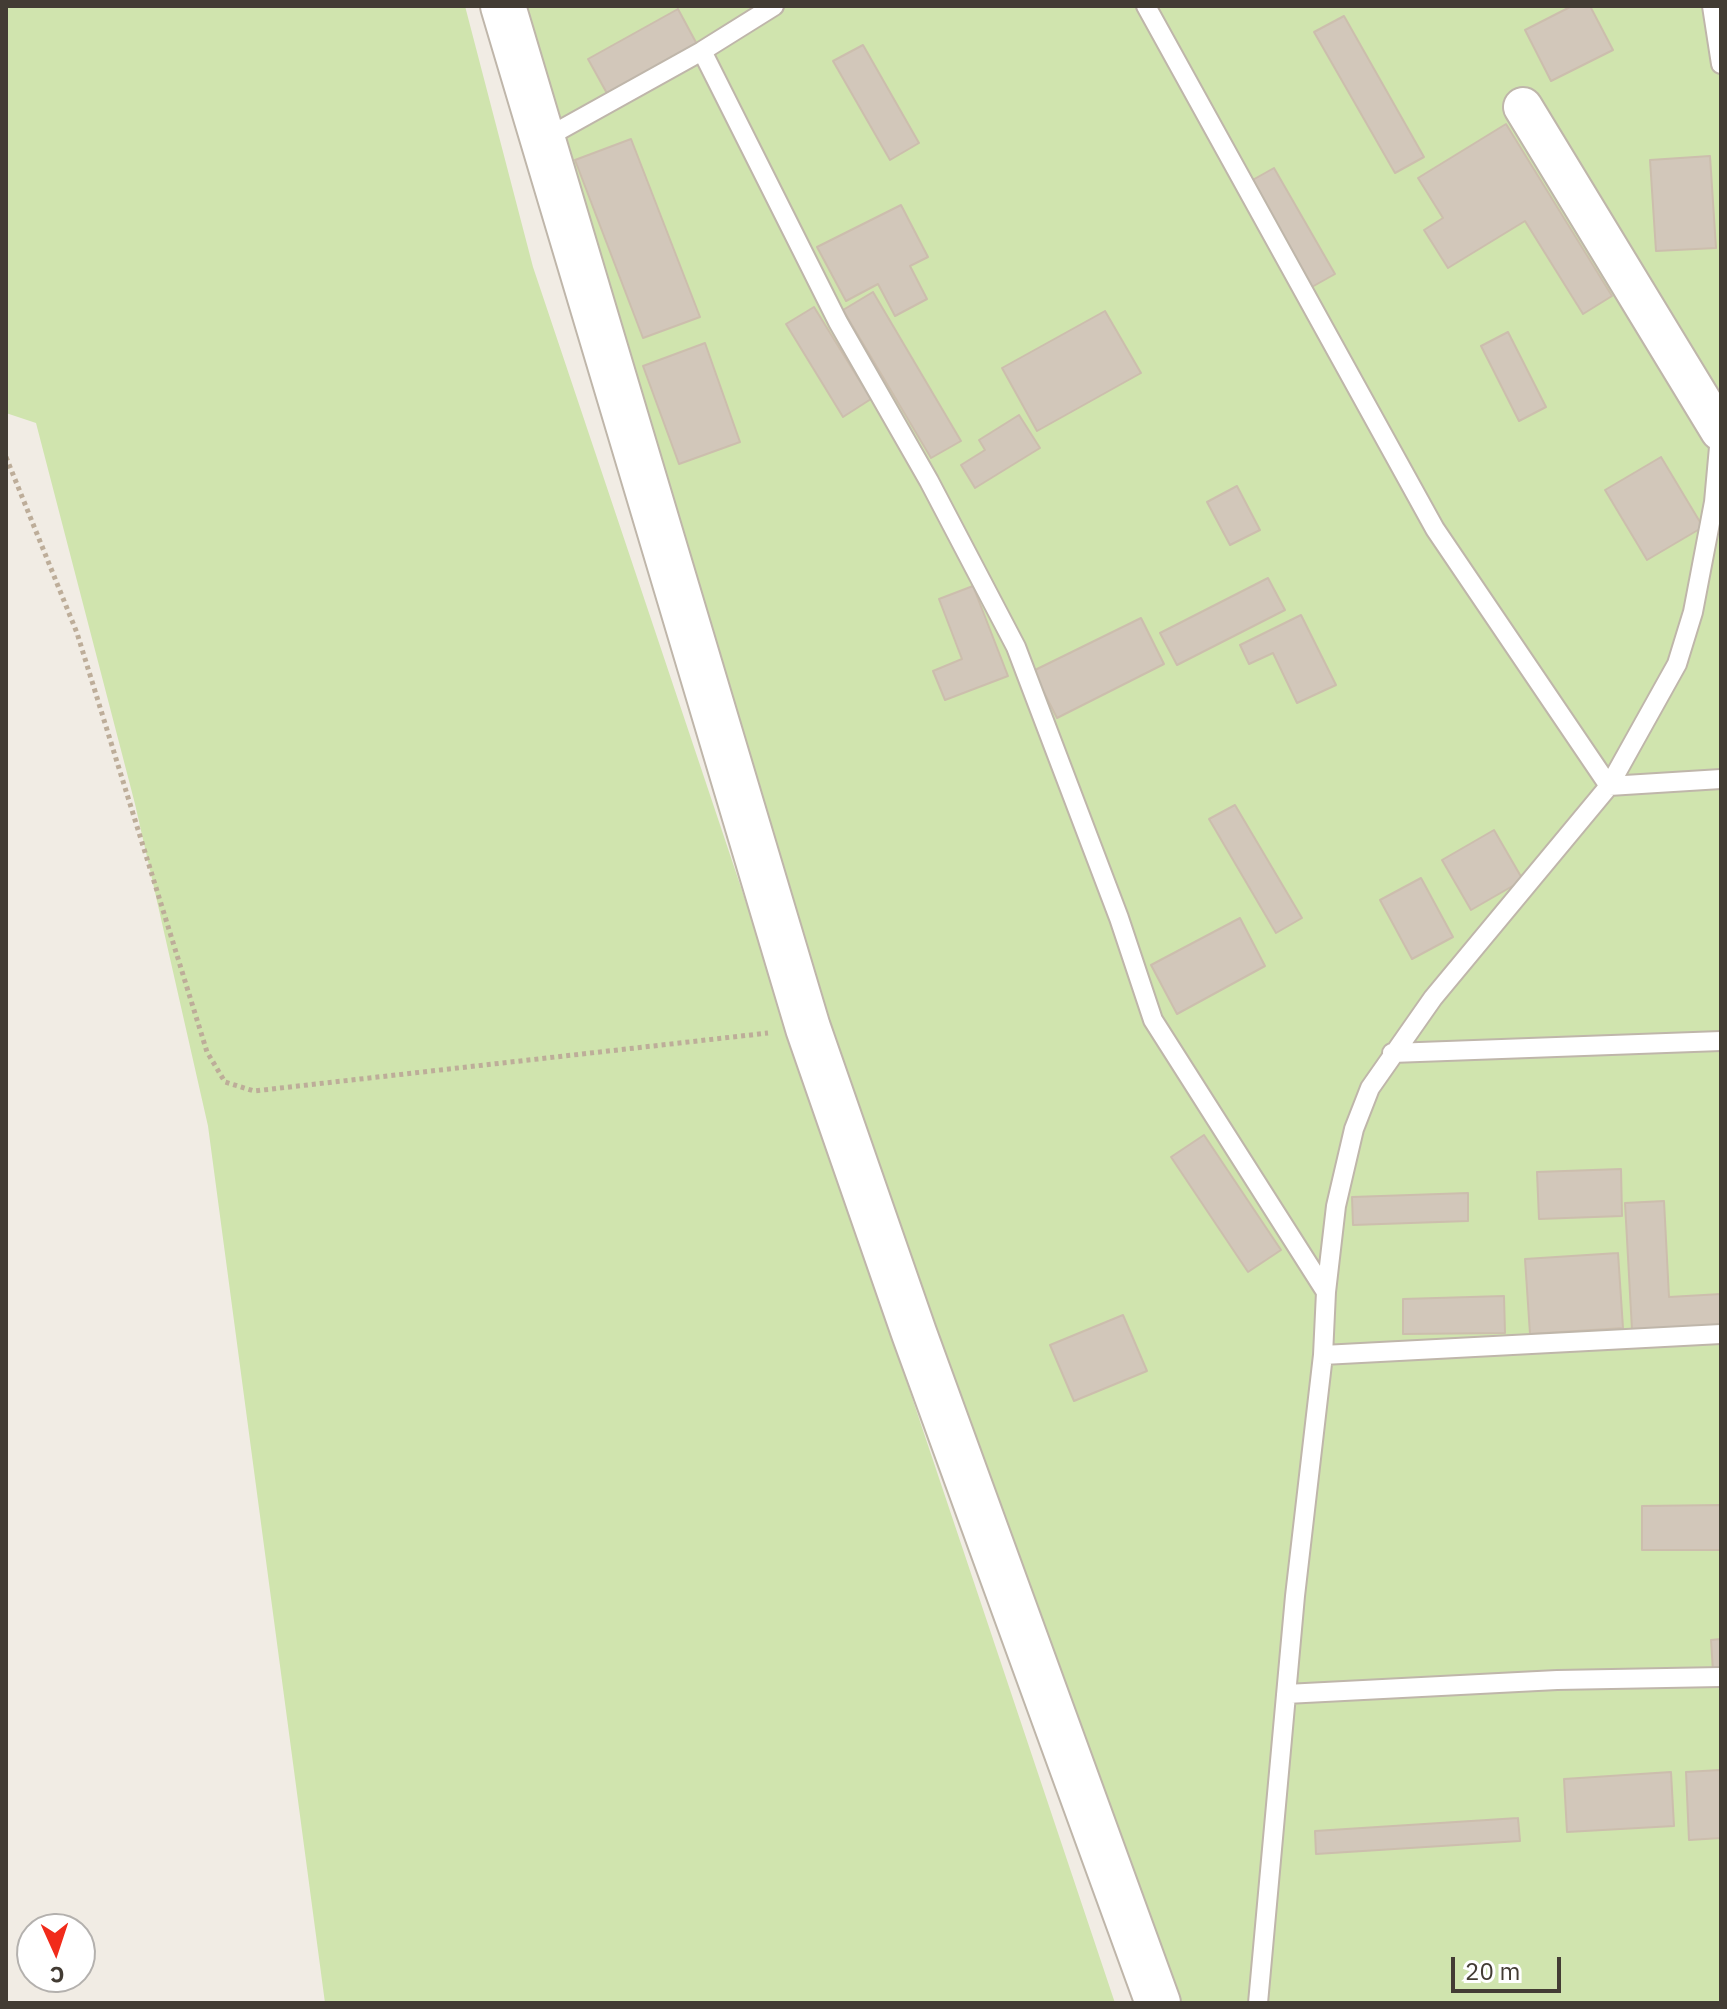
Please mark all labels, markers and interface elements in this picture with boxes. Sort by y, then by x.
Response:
north arrow [16,1913,96,1993]
scale bar [1455,1941,1565,1991]
text: 20 m [1465,1955,1520,1987]
text: С [49,1961,65,1990]

